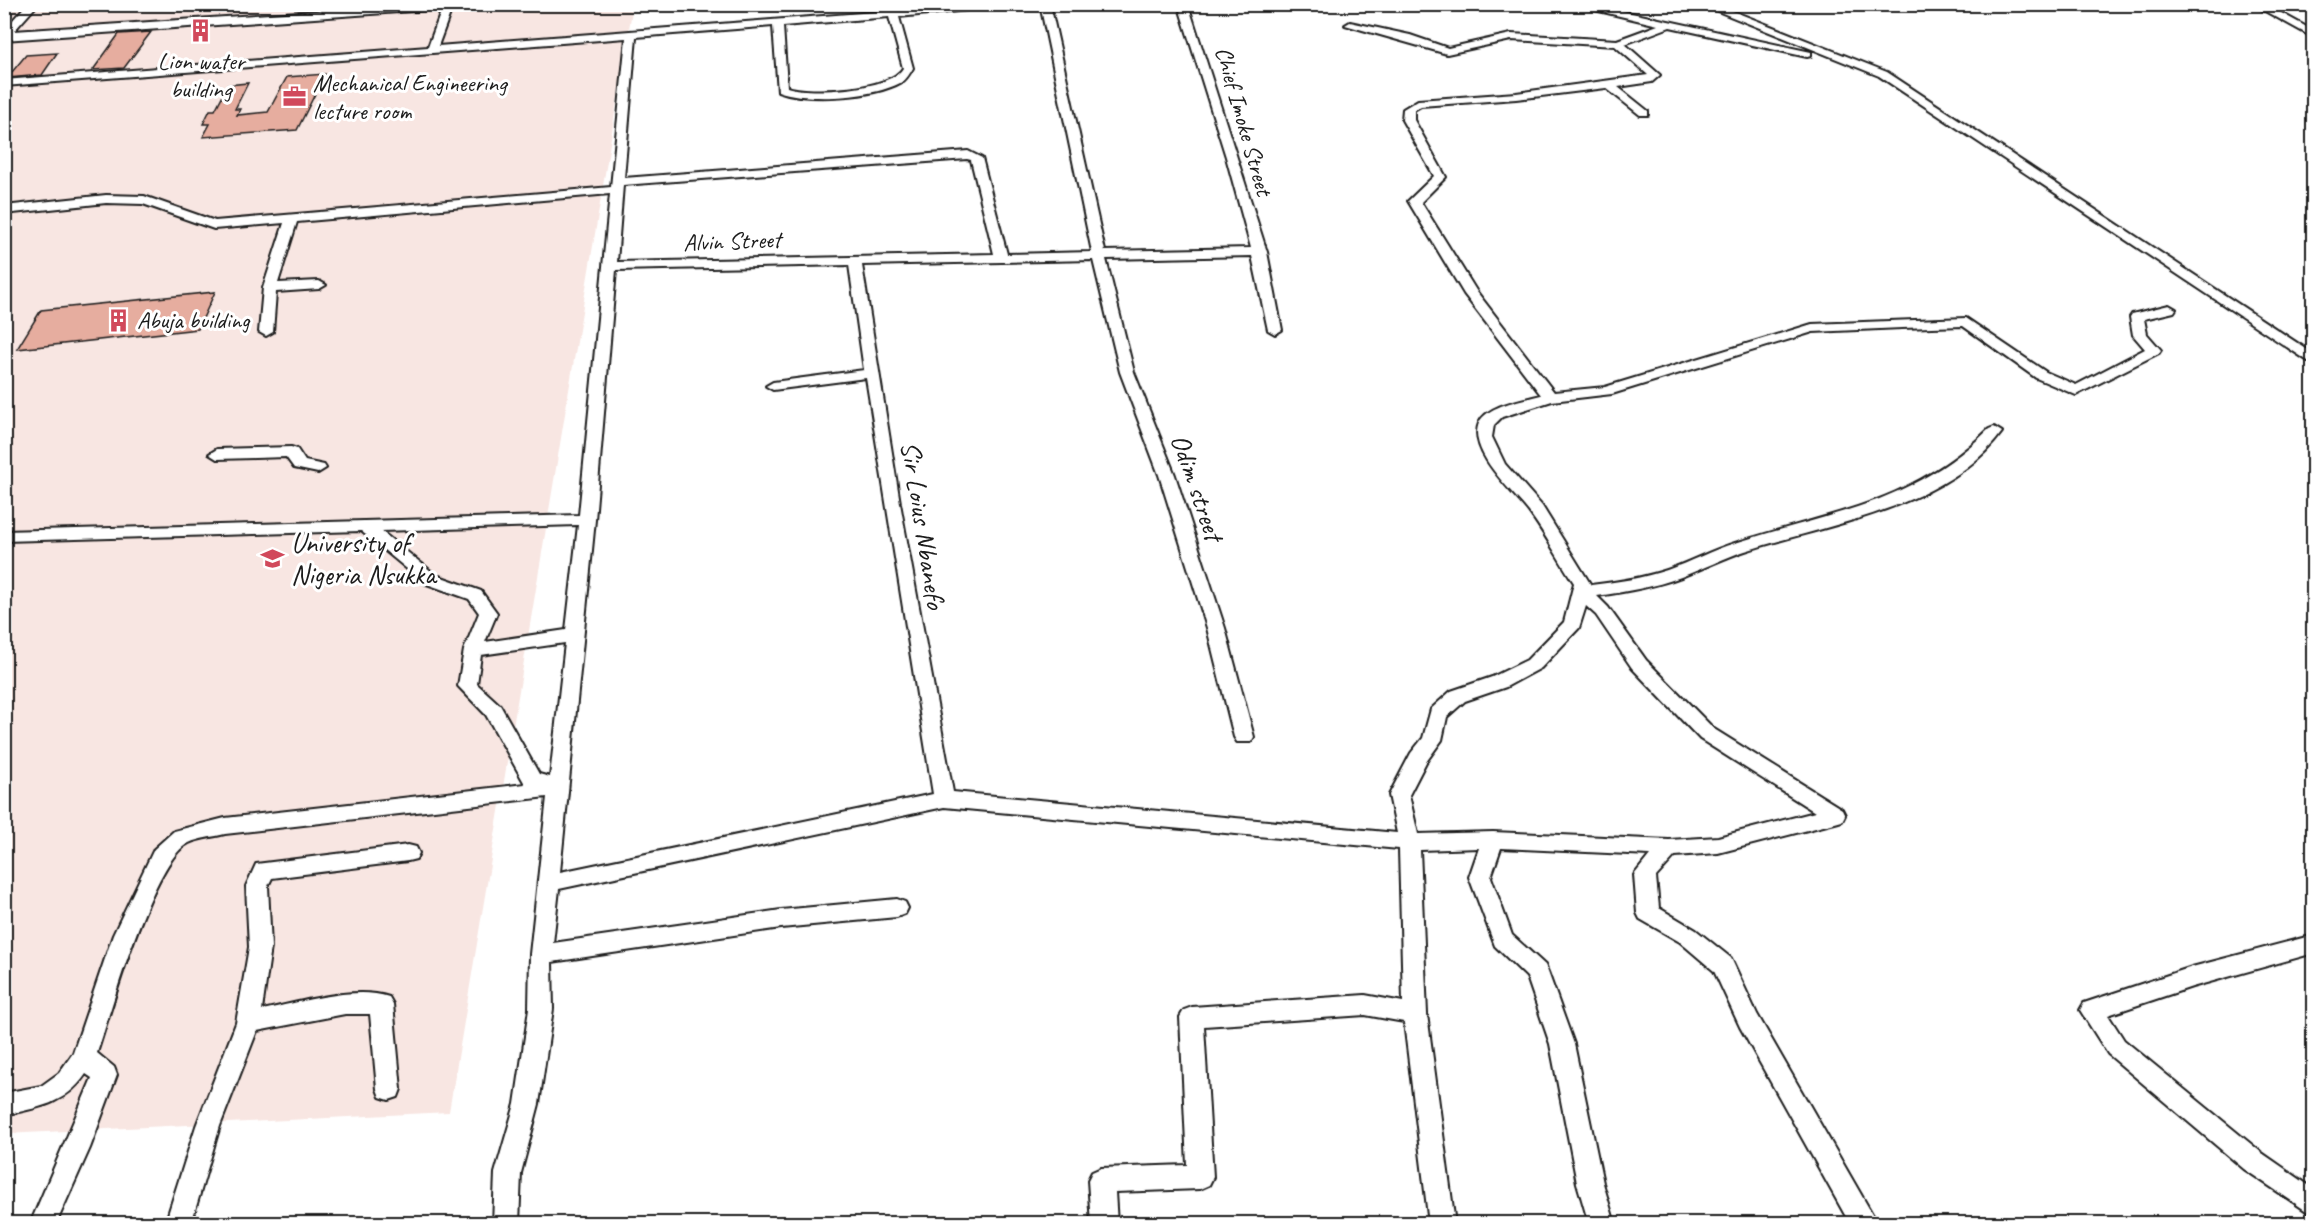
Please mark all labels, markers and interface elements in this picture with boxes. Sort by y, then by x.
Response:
building icon: Lion water building [188,18,214,44]
street label: Chief Imoke Street [1208,43,1280,201]
place label: Lion water building [158,46,247,104]
place label: Mechanical Engineering lecture room [313,68,509,126]
office icon: Mechanical Engineering lecture room [282,84,308,110]
street label: Alvin Street [683,224,784,258]
place label: Abuja building [137,305,251,335]
building icon: Abuja building [106,307,132,333]
street label: Odim street [1163,429,1233,549]
street label: Sir Loius Nbanefo [893,439,954,613]
place label: University of Nigeria Nsukka [291,525,438,592]
school or university icon: University of Nigeria Nsukka [260,545,286,571]

